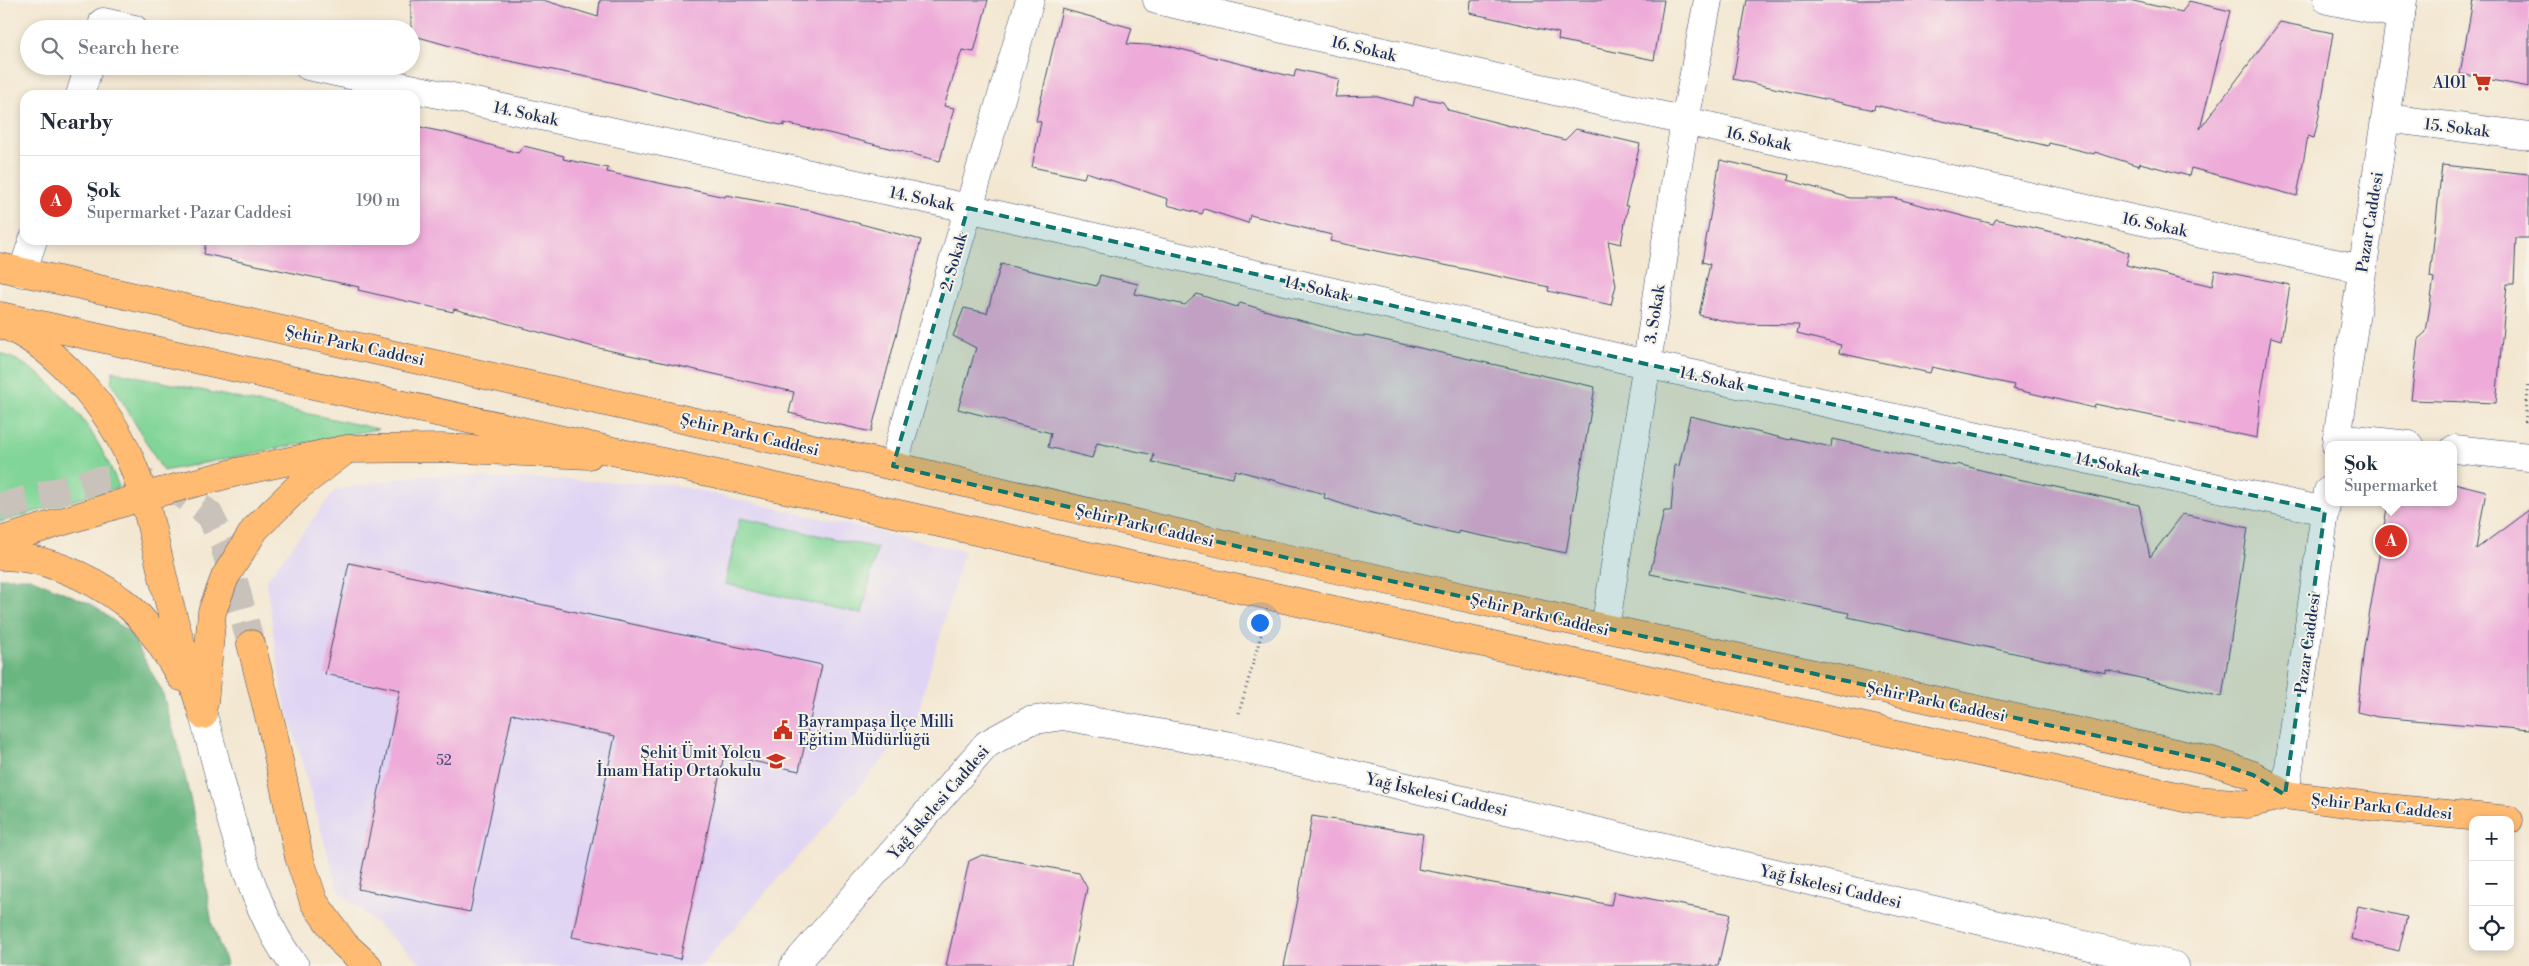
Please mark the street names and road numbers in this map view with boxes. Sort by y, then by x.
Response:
street label: 16. Sokak [1329,32,1400,67]
street label: 14. Sokak [491,97,562,131]
street label: 15. Sokak [2423,114,2493,142]
street label: 16. Sokak [1724,122,1795,156]
street label: Pazar Caddesi [2352,170,2388,274]
street label: 14. Sokak [887,182,958,216]
street label: 16. Sokak [2120,208,2191,242]
street label: 2. Sokak [936,229,972,294]
street label: 14. Sokak [1282,272,1353,307]
street label: 3. Sokak [1640,282,1670,345]
street label: Şehir Parkı Caddesi [283,321,426,370]
street label: 14. Sokak [1677,362,1748,396]
street label: Şehir Parkı Caddesi [678,409,821,461]
street label: 14. Sokak [2073,448,2144,482]
street label: Şehir Parkı Caddesi [1073,500,1216,552]
street label: Şehir Parkı Caddesi [1468,589,1611,641]
street label: Pazar Caddesi [2291,591,2325,695]
street label: Şehir Parkı Caddesi [1864,677,2007,726]
street label: Yağ İskelesi Caddesi [882,740,994,865]
street label: Yağ İskelesi Caddesi [1363,767,1510,821]
street label: Şehir Parkı Caddesi [2310,790,2453,824]
street label: Yağ İskelesi Caddesi [1757,859,1904,913]

